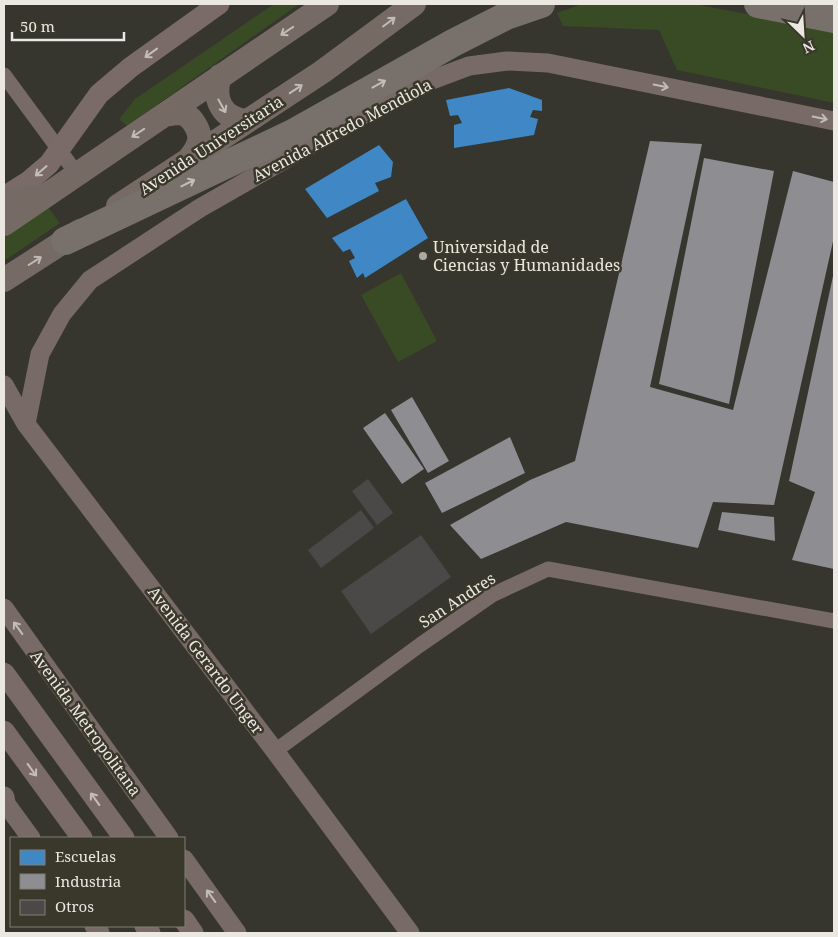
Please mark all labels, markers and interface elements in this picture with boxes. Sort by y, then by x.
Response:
scale bar [12,10,125,42]
north arrow [778,10,828,60]
text: 50 m [20,16,55,36]
one-way arrow [382,17,396,27]
one-way arrow [280,26,294,36]
text: N [800,36,818,58]
one-way arrow [144,48,158,58]
street label: Avenida Alfredo Mendiola [249,73,435,187]
one-way arrow [372,79,387,89]
one-way arrow [653,82,669,92]
one-way arrow [288,84,302,94]
street label: Avenida Universitaria [135,90,287,200]
one-way arrow [217,98,227,113]
one-way arrow [812,114,828,124]
one-way arrow [131,128,145,138]
one-way arrow [35,165,48,176]
one-way arrow [180,177,195,187]
place label: Universidad de Ciencias y Humanidades [433,236,620,276]
marker: Universidad de Ciencias y Humanidades [417,250,429,262]
one-way arrow [27,255,41,265]
street label: San Andres [415,567,499,633]
street label: Avenida Gerardo Unger [143,581,269,739]
one-way arrow [13,621,23,635]
street label: Avenida Metropolitana [25,645,147,801]
one-way arrow [27,763,37,777]
one-way arrow [90,792,100,806]
legend [10,837,185,927]
text: Escuelas [55,846,116,866]
text: Industria [55,871,121,891]
one-way arrow [205,890,216,903]
text: Otros [55,896,94,916]

